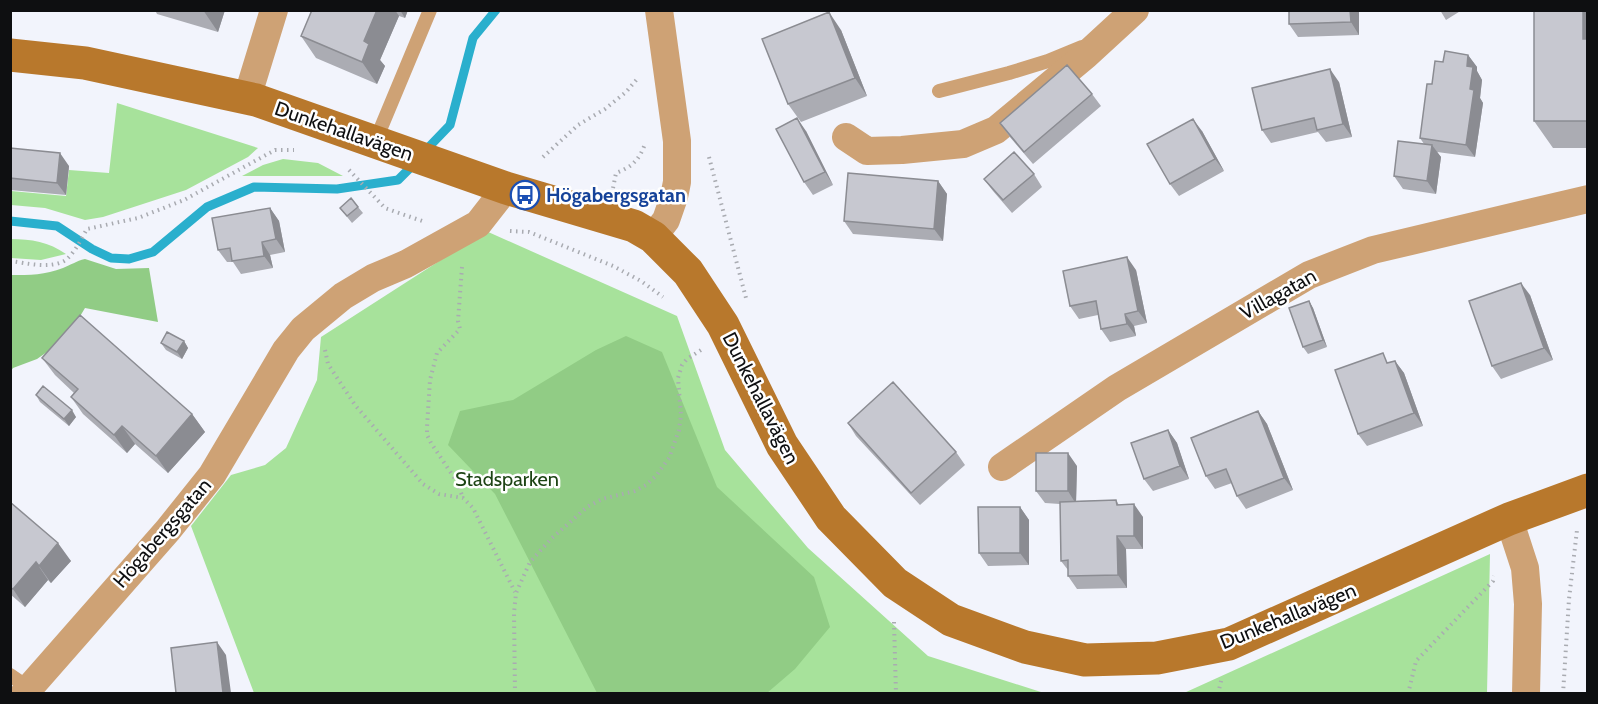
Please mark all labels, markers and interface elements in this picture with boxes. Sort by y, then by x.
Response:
street label: Dunkehallavägen [272,96,416,166]
bus stop icon: Högabergsgatan [509,179,541,211]
place label: Högabergsgatan [546,183,686,207]
street label: Villagatan [1236,263,1320,325]
street label: Dunkehallavägen [717,328,805,468]
park label: Stadsparken [455,467,559,491]
street label: Högabergsgatan [108,473,216,593]
street label: Dunkehallavägen [1216,578,1360,654]

